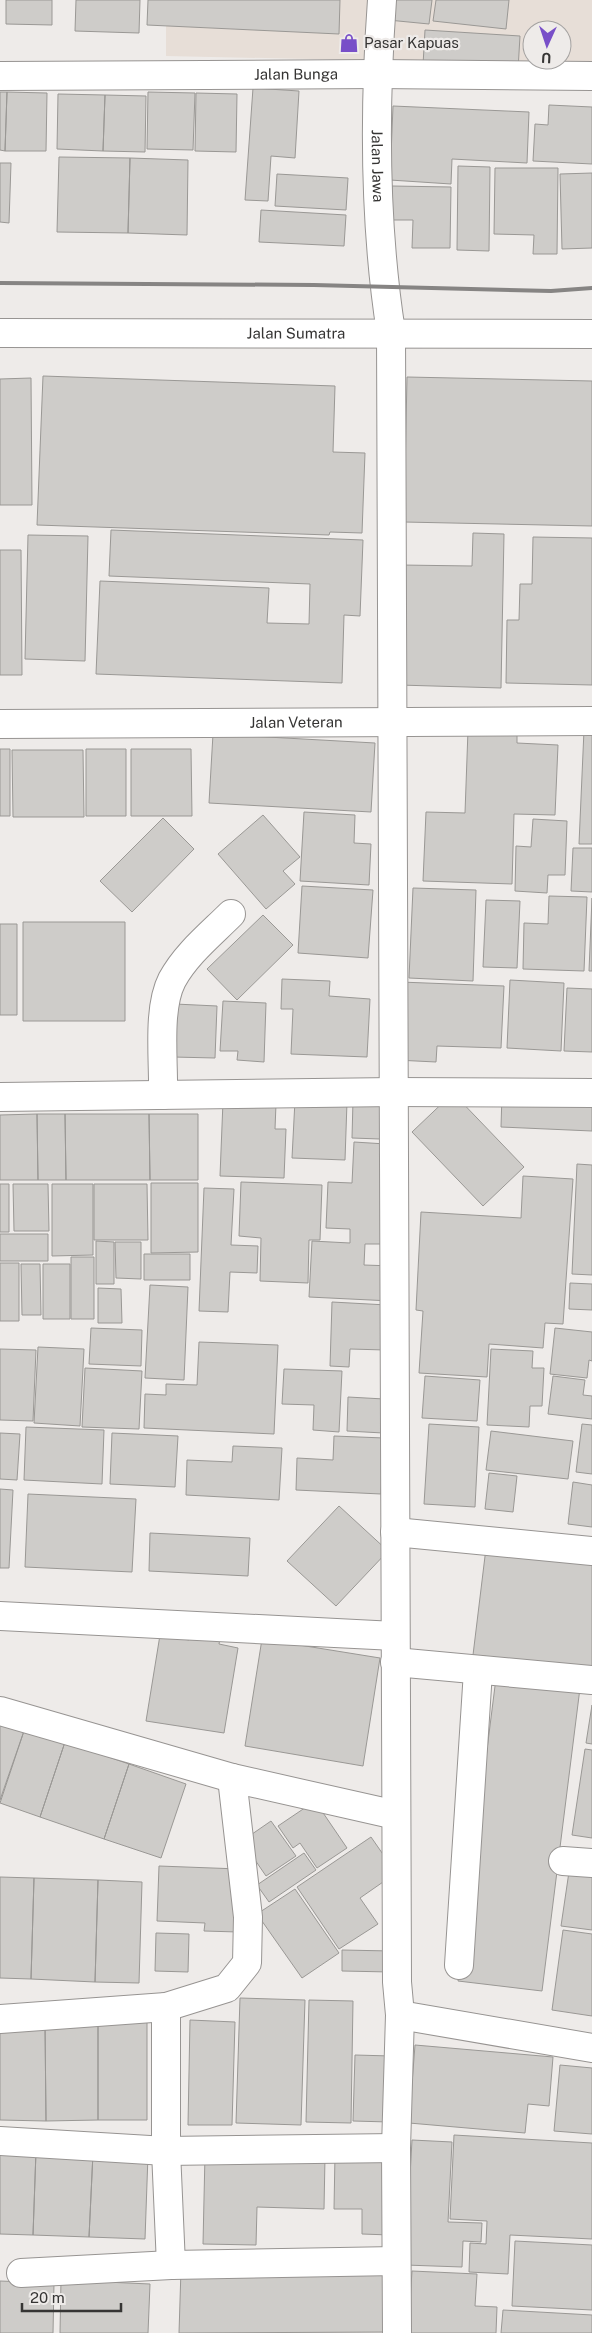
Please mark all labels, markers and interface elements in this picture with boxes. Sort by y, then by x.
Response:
north arrow [522,20,572,70]
shop icon: Pasar Kapuas [338,32,360,54]
place label: Pasar Kapuas [364,34,459,51]
text: U [541,50,552,66]
street label: Jalan Bunga [254,65,338,83]
street label: Jalan Jawa [369,129,387,203]
street label: Jalan Sumatra [247,324,345,342]
street label: Jalan Veteran [249,713,343,731]
scale bar [22,2280,121,2312]
text: 20 m [30,2289,65,2306]

